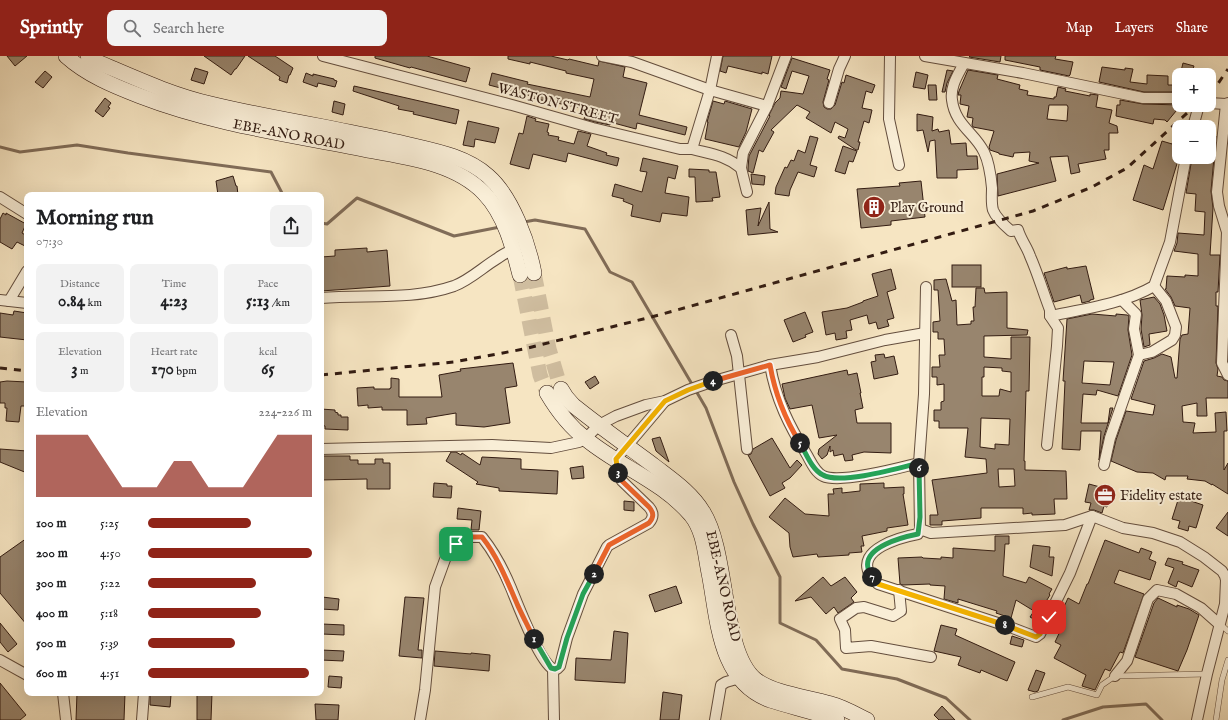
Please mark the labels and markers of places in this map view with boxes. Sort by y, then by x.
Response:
building icon: Play Ground [861,194,887,220]
place label: Play Ground [890,199,964,217]
pin: 4 [703,371,723,391]
pin: 5 [790,433,810,453]
pin: 6 [909,458,929,478]
pin: 3 [608,463,628,483]
office icon: Fidelity estate [1092,482,1118,508]
place label: Fidelity estate [1120,487,1203,505]
pin [439,527,473,561]
pin: 2 [584,564,604,584]
pin: 7 [862,567,882,587]
pin [1032,600,1066,634]
pin: 8 [995,615,1015,635]
pin: 1 [524,629,544,649]

